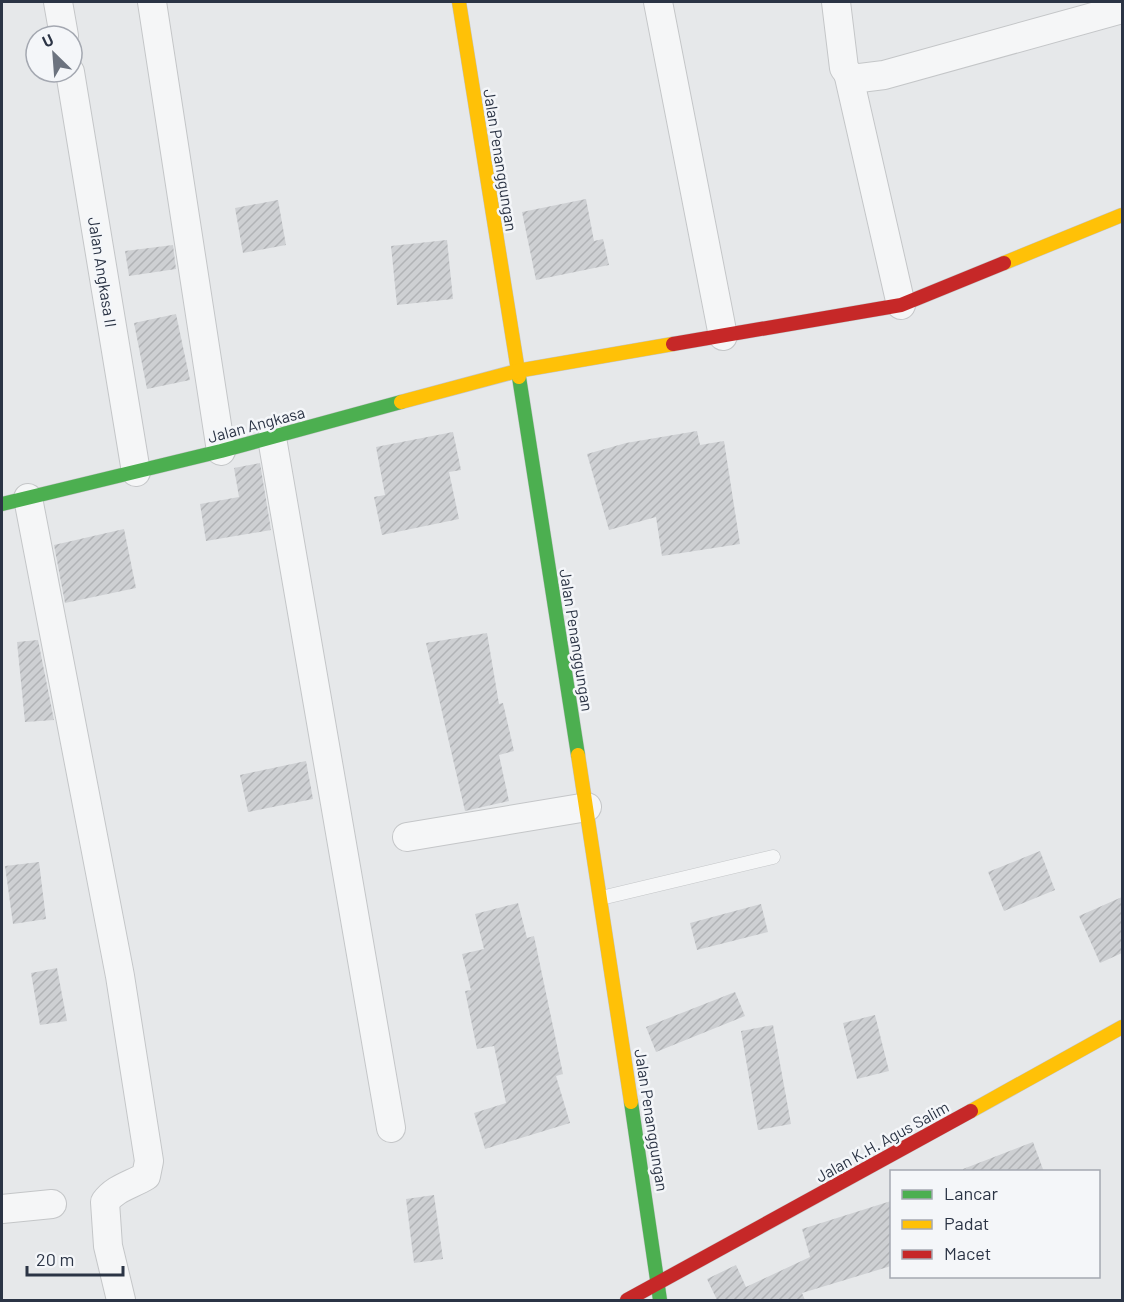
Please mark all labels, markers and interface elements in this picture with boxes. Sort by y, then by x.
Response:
north arrow [24,24,84,84]
text: U [39,29,56,51]
street label: Jalan Penanggungan [480,87,522,233]
street label: Jalan Angkasa II [85,215,121,329]
street label: Jalan Angkasa [205,402,307,446]
street label: Jalan Penanggungan [556,567,598,713]
street label: Jalan Penanggungan [631,1047,673,1193]
street label: Jalan K.H. Agus Salim [812,1096,952,1186]
legend [890,1170,1100,1278]
text: Lancar [944,1182,999,1204]
text: Padat [944,1212,989,1234]
scale bar [27,1239,123,1277]
text: Macet [944,1242,991,1264]
text: 20 m [36,1248,74,1270]

